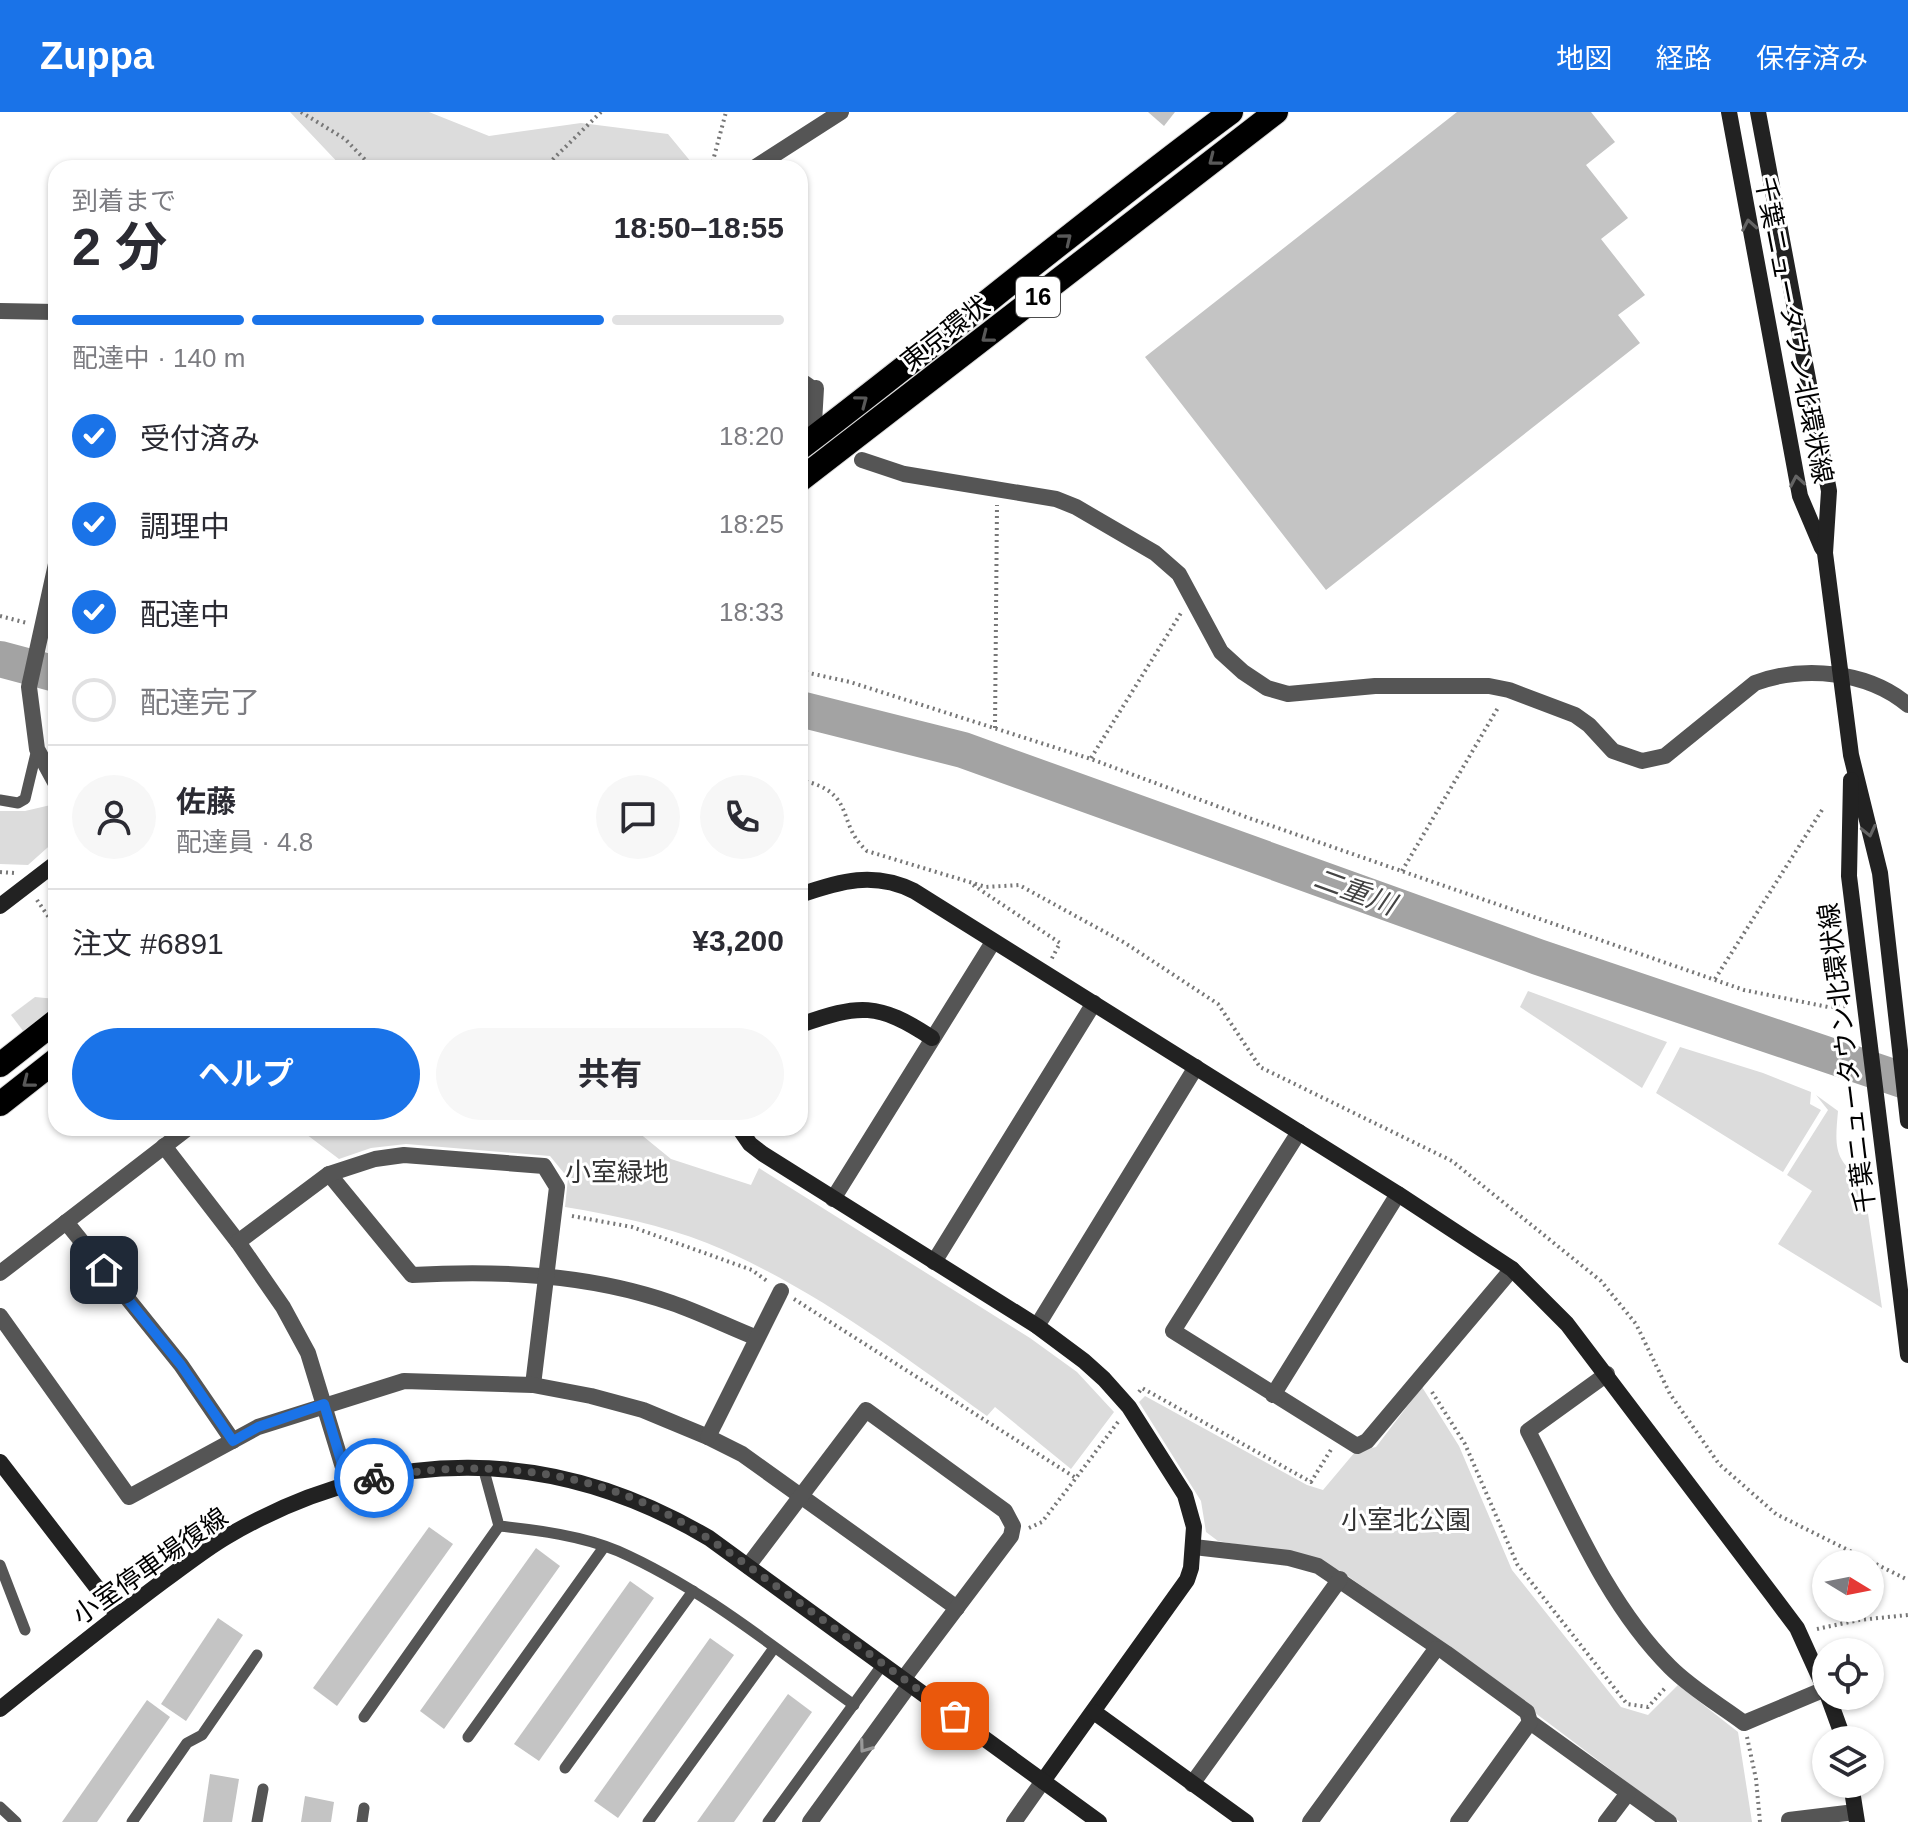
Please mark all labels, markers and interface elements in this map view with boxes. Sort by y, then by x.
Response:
text: Zuppa [40,35,154,77]
text: 地図 [1556,43,1612,74]
text: 経路 [1656,43,1712,74]
text: 保存済み [1756,43,1868,74]
one-way arrow [1208,150,1223,164]
street label: 千葉ニュータウン北環状線 [1750,174,1838,486]
text: 到着まで [72,186,176,216]
text: 18:50–18:55 [614,211,784,244]
text: 2 分 [72,218,167,276]
one-way arrow [1742,218,1759,232]
one-way arrow [1057,235,1072,249]
road number: 16 [1016,277,1060,317]
street label: 東京環状 [895,289,995,377]
one-way arrow [981,327,996,341]
text: 配達中 · 140 m [72,343,245,373]
one-way arrow [853,396,868,410]
icon: check [72,414,116,458]
text: 18:20 [719,421,784,451]
text: 受付済み [140,422,260,455]
one-way arrow [1789,474,1806,488]
icon: check [72,502,116,546]
text: 18:25 [719,509,784,539]
text: 調理中 [140,510,230,543]
icon: check [72,590,116,634]
text: 18:33 [719,597,784,627]
text: 配達中 [140,598,230,631]
text: 配達完了 [140,686,260,719]
button: person [72,775,156,859]
button: chat [596,775,680,859]
button: phone [700,775,784,859]
text: 佐藤 [176,785,236,818]
one-way arrow [1860,823,1877,837]
text: 配達員 · 4.8 [176,827,313,857]
water label: 二重川 [1310,863,1402,921]
street label: 千葉ニュータウン北環状線 [1813,901,1881,1215]
text: ¥3,200 [692,924,784,957]
text: 注文 #6891 [72,927,224,960]
button: ヘルプ [72,1028,420,1120]
button: 共有 [436,1028,784,1120]
one-way arrow [23,1072,37,1087]
park label: 小室緑地 [565,1157,669,1187]
pin [70,1236,138,1304]
icon: home [82,1248,126,1292]
courier [334,1438,414,1518]
icon: bike [352,1456,396,1500]
street label: 小室停車場復線 [67,1502,233,1630]
park label: 小室北公園 [1341,1505,1471,1535]
north arrow [1812,1550,1884,1622]
map controls [1812,1550,1884,1798]
button: locate [1812,1638,1884,1710]
pin [921,1682,989,1750]
icon: bag [933,1694,977,1738]
button: layers [1812,1726,1884,1798]
one-way arrow [860,1738,874,1752]

